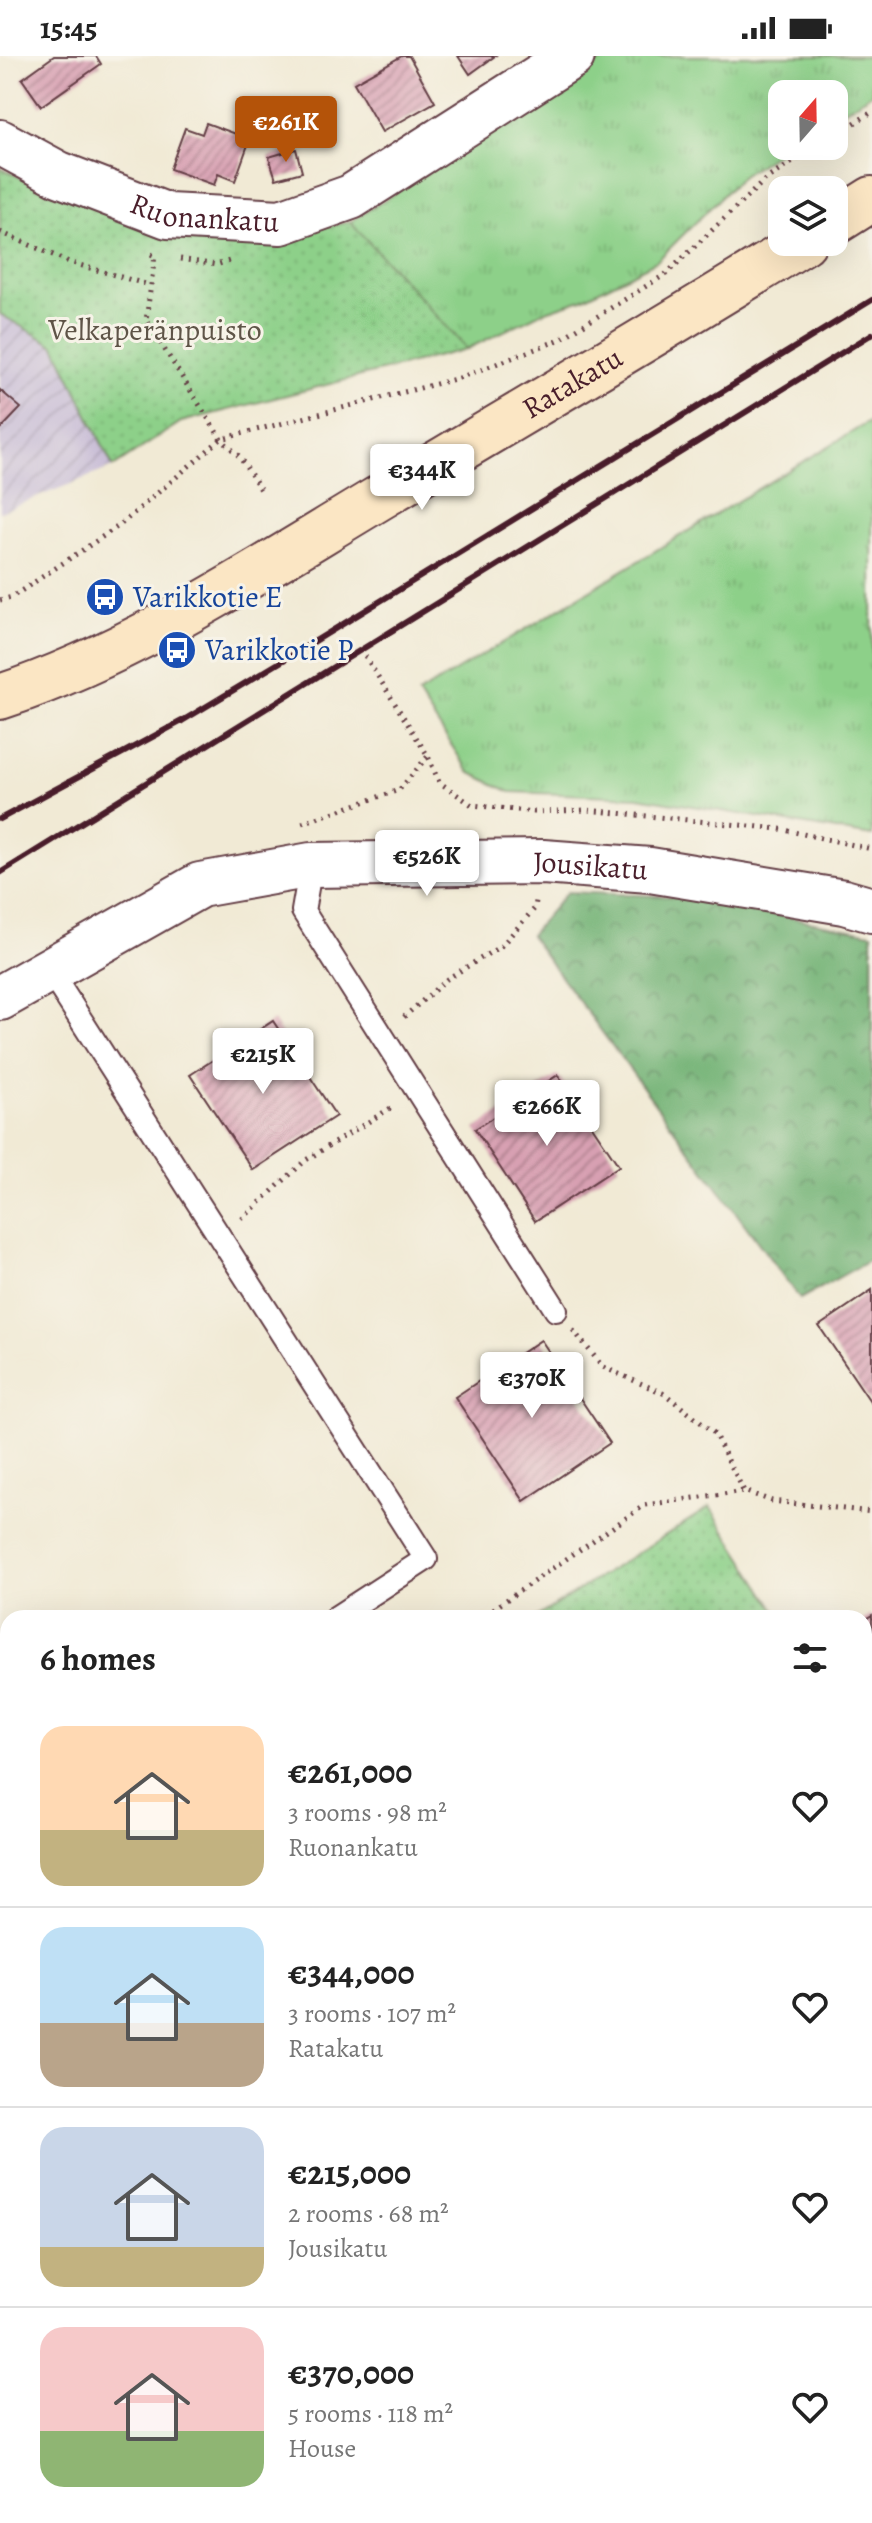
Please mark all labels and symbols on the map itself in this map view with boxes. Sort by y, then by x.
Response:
north arrow [768,80,848,160]
pin: €261K [230,96,342,164]
street label: Ruonankatu [125,183,281,242]
park label: Velkaperänpuisto [47,310,262,350]
street label: Ratakatu [515,337,630,428]
pin: €344K [366,444,478,512]
bus stop icon: Varikkotie E [84,576,126,618]
place label: Varikkotie E [132,577,282,617]
bus stop icon: Varikkotie P [156,629,198,671]
place label: Varikkotie P [204,630,353,670]
pin: €526K [371,830,483,898]
street label: Jousikatu [533,842,650,890]
pin: €215K [207,1028,319,1096]
pin: €266K [491,1080,603,1148]
pin: €370K [476,1352,588,1420]

